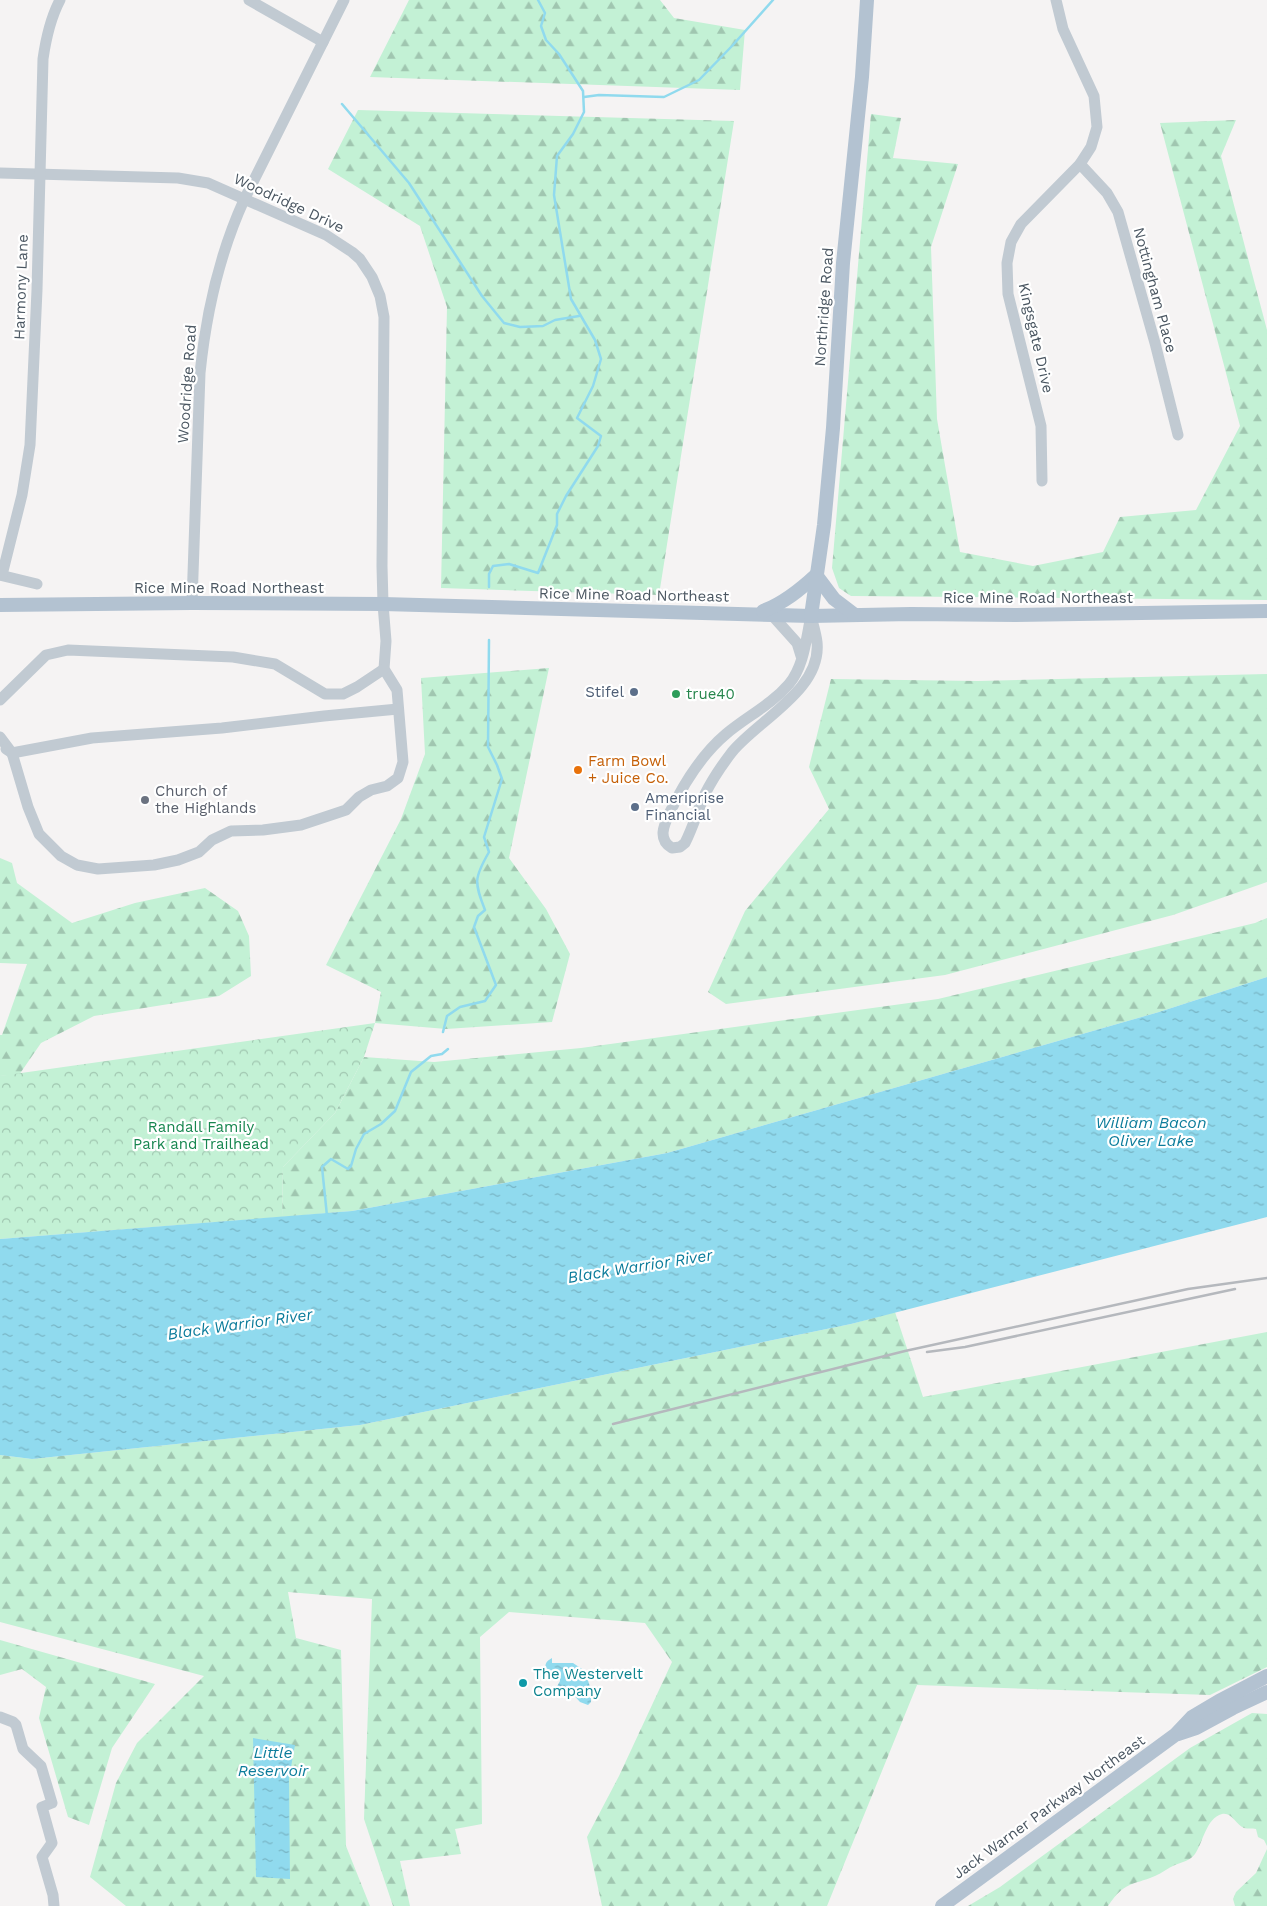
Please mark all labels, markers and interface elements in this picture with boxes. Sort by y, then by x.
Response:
street label: Woodridge Drive [231,170,347,236]
street label: Nottingham Place [1130,225,1180,355]
street label: Harmony Lane [10,234,32,340]
street label: Northridge Road [811,247,837,367]
street label: Kingsgate Drive [1015,281,1057,395]
street label: Woodridge Road [174,324,200,444]
street label: Rice Mine Road Northeast [134,579,325,597]
street label: Rice Mine Road Northeast [539,584,730,606]
street label: Rice Mine Road Northeast [943,589,1134,607]
place label: Stifel [585,683,624,701]
place label: true40 [686,685,735,703]
marker: Stifel [628,686,640,698]
marker: true40 [670,688,682,700]
place label: Farm Bowl + Juice Co. [588,752,669,787]
marker: Farm Bowl + Juice Co. [572,764,584,776]
place label: Church of the Highlands [155,782,256,817]
place label: Ameriprise Financial [645,789,724,824]
marker: Church of the Highlands [139,794,151,806]
marker: Ameriprise Financial [629,801,641,813]
water label: William Bacon Oliver Lake [1096,1113,1206,1150]
park label: Randall Family Park and Trailhead [133,1118,269,1153]
water label: Black Warrior River [566,1245,715,1287]
water label: Black Warrior River [166,1304,315,1344]
place label: The Westervelt Company [533,1665,644,1700]
marker: The Westervelt Company [517,1677,529,1689]
street label: Jack Warner Parkway Northeast [949,1731,1149,1883]
water label: Little Reservoir [238,1743,309,1780]

